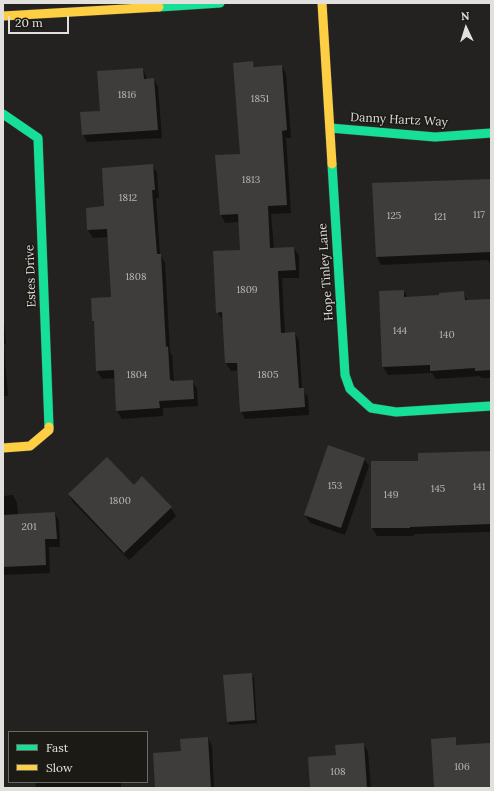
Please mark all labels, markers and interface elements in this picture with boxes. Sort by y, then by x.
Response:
scale bar [10,8,71,34]
north arrow [446,8,486,48]
text: N [460,9,470,23]
text: 20 m [15,15,43,30]
house number: 1816 [118,89,136,101]
house number: 1851 [251,93,269,105]
street label: Danny Hartz Way [350,110,448,130]
house number: 1813 [242,174,260,186]
house number: 1812 [119,192,137,204]
house number: 117 [473,209,485,221]
house number: 125 [387,210,401,222]
house number: 121 [434,211,446,223]
street label: Hope Tinley Lane [315,223,337,321]
street label: Estes Drive [23,244,39,308]
house number: 1808 [125,271,147,283]
house number: 1809 [236,284,258,296]
house number: 144 [393,325,407,337]
house number: 140 [439,329,455,341]
house number: 1804 [127,369,147,381]
house number: 1805 [258,369,278,381]
house number: 153 [328,480,342,492]
house number: 141 [473,481,485,493]
house number: 145 [431,483,445,495]
house number: 149 [384,489,398,501]
house number: 1800 [109,495,131,507]
house number: 201 [21,521,37,533]
legend [8,731,148,783]
text: Fast [46,740,69,755]
text: Slow [46,760,73,775]
house number: 106 [454,761,470,773]
house number: 108 [330,766,346,778]

